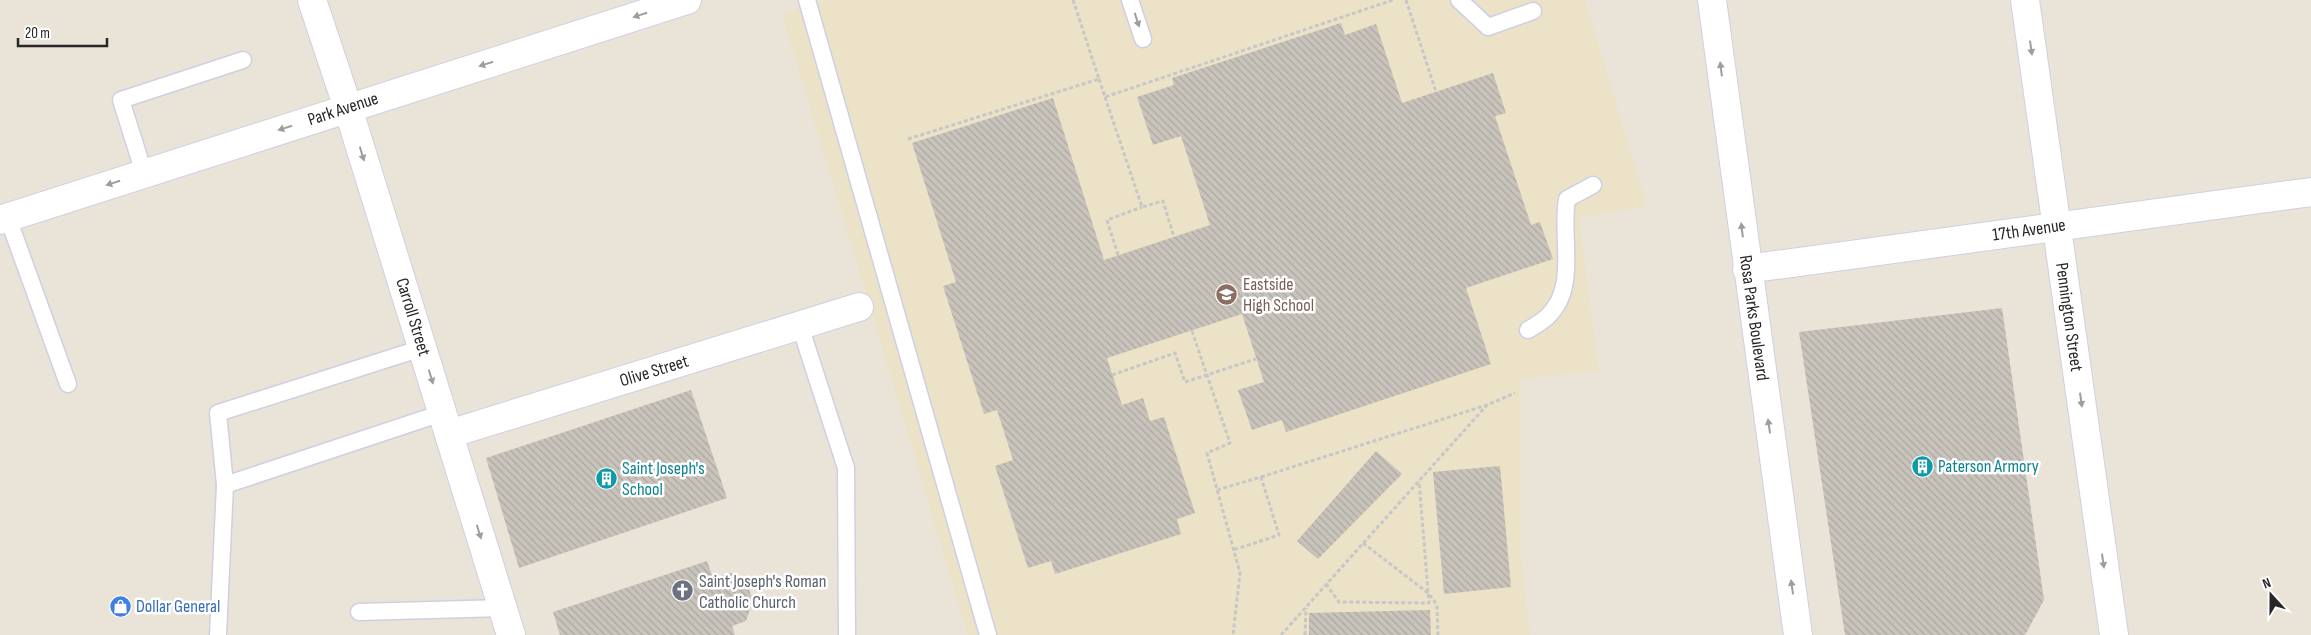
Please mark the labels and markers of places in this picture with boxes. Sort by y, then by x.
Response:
place label: Eastside High School [1243,274,1314,316]
school or university icon: Eastside High School [1215,282,1239,306]
building icon: Paterson Armory [1910,454,1934,478]
place label: Paterson Armory [1938,456,2039,477]
place label: Saint Joseph's School [622,458,705,500]
building icon: Saint Joseph's School [594,466,618,490]
place label: Saint Joseph's Roman Catholic Church [699,571,826,613]
church icon: Saint Joseph's Roman Catholic Church [671,579,695,603]
shop icon: Dollar General [108,594,132,618]
place label: Dollar General [136,596,220,617]

